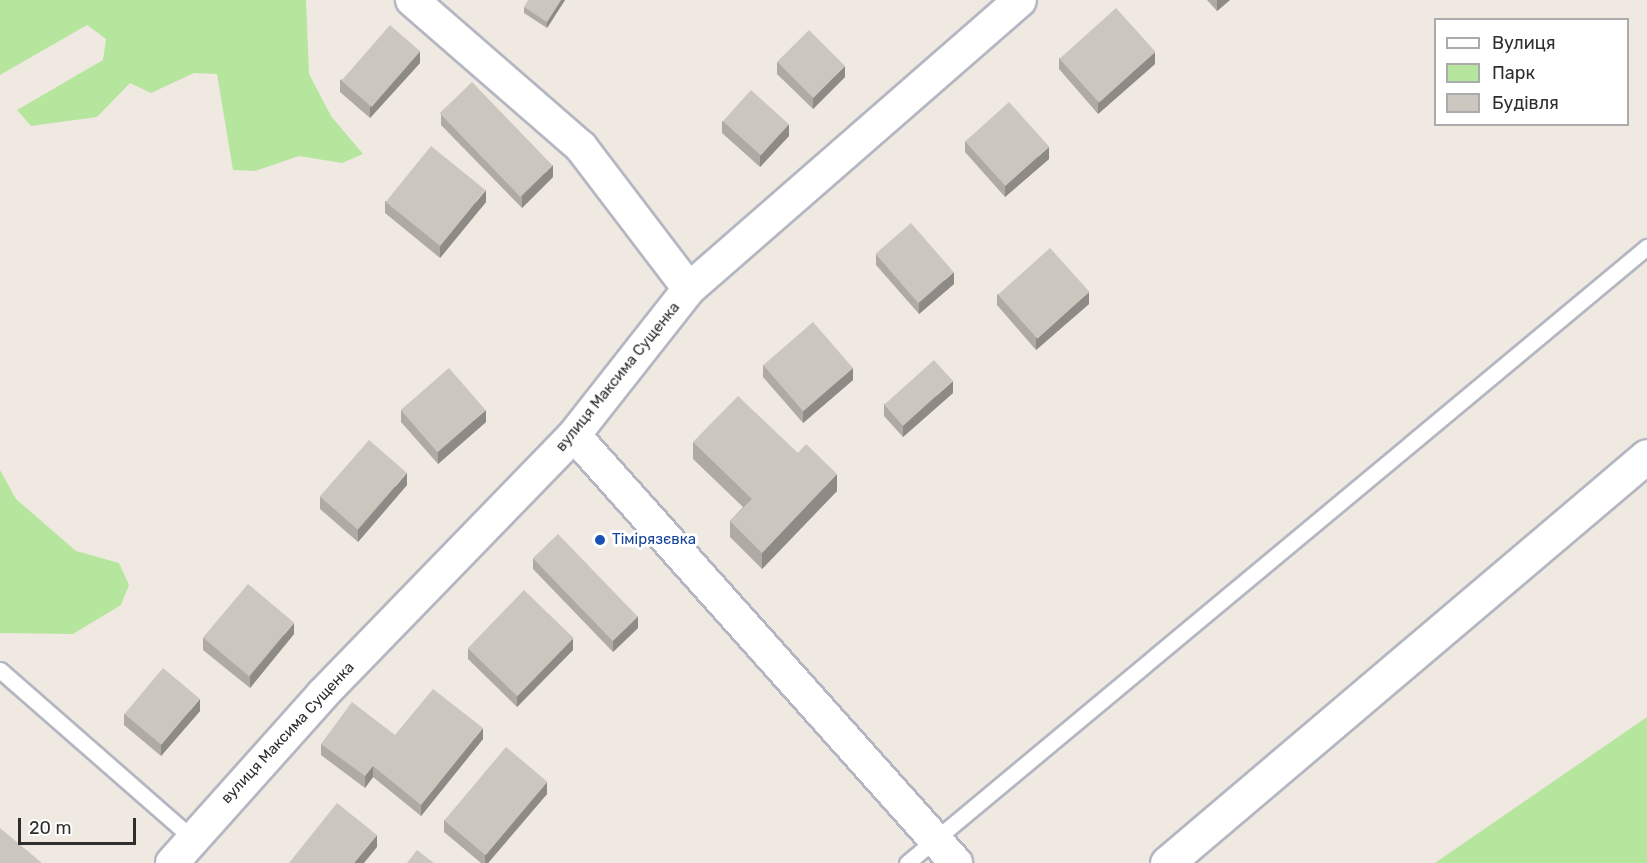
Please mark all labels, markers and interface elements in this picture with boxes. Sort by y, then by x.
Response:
legend [1434,18,1629,126]
text: Вулиця [1492,32,1556,54]
text: Парк [1492,62,1535,84]
text: Будівля [1492,92,1559,114]
street label: вулиця Максима Сущенка [552,299,684,455]
place label: Тімірязєвка [612,531,696,549]
marker: Тімірязєвка [593,533,607,547]
street label: вулиця Максима Сущенка [218,659,358,807]
scale bar [21,806,140,844]
text: 20 m [29,817,71,839]

